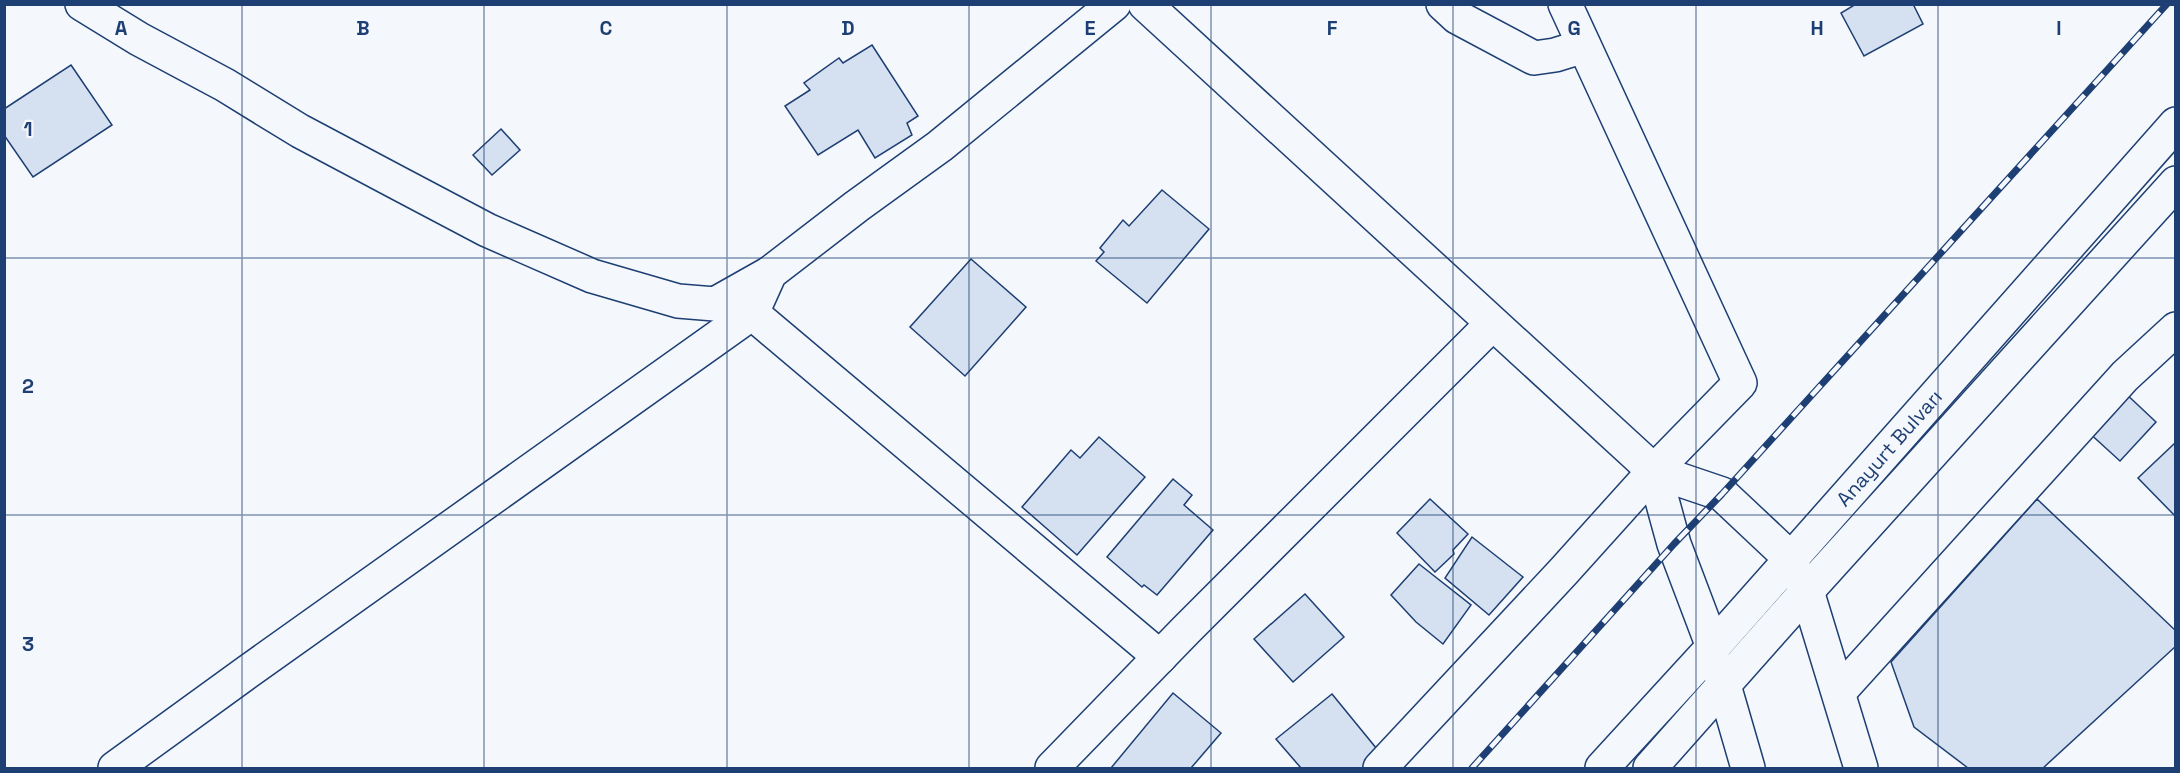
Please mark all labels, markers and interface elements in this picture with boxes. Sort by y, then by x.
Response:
text: A [115,15,128,41]
text: B [356,15,370,41]
text: C [600,15,613,41]
text: D [841,15,855,41]
text: E [1084,15,1096,41]
text: F [1327,15,1338,41]
text: G [1567,15,1581,41]
text: H [1810,15,1824,41]
text: I [2056,15,2062,41]
text: 1 [23,116,33,142]
text: 2 [22,373,34,399]
street label: Anayurt Bulvarı [1831,384,1948,512]
text: 3 [22,631,34,657]

